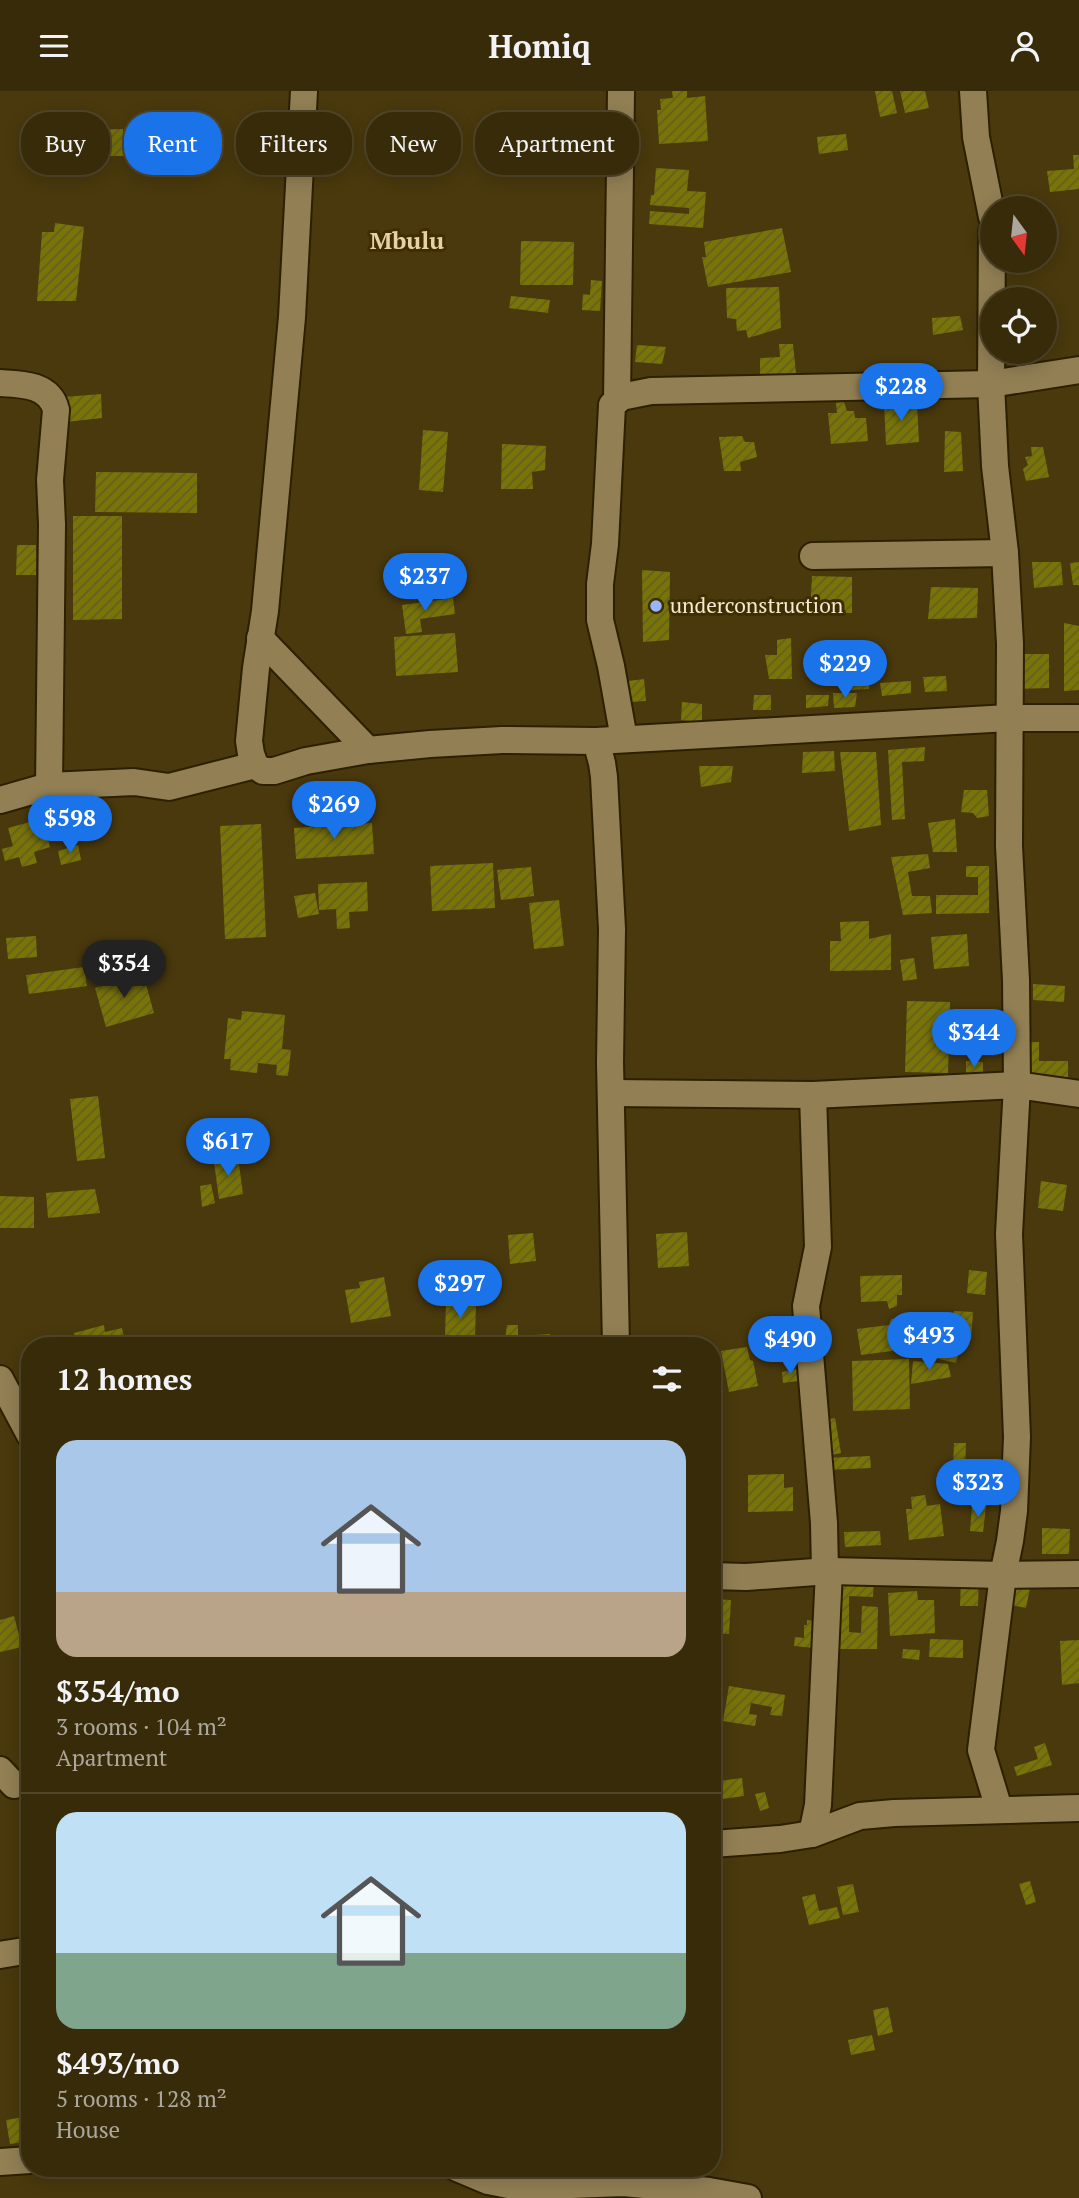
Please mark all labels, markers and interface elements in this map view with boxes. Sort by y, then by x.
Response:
text: Homiq [488,25,591,67]
icon: menu [35,27,73,65]
icon: person [1006,27,1044,65]
chip: Buy [21,112,110,175]
chip: Rent [124,112,222,175]
chip: Filters [236,112,352,175]
chip: New [366,112,461,175]
chip: Apartment [475,112,639,175]
north arrow [980,196,1057,273]
map controls [980,196,1057,364]
district label: Mbulu [370,224,444,256]
button: locate [980,287,1057,364]
pin: $228 [860,363,942,423]
text: $228 [875,370,927,401]
pin: $237 [384,553,466,613]
text: $237 [399,560,451,591]
place label: underconstruction [670,591,844,619]
marker: underconstruction [648,598,664,614]
pin: $229 [804,641,886,700]
text: $229 [819,647,871,678]
pin: $269 [293,781,375,841]
text: $269 [308,788,360,819]
pin: $598 [29,795,111,855]
text: $598 [44,802,96,833]
pin: $354 [83,941,165,1000]
text: $354 [98,947,150,978]
pin: $344 [933,1009,1015,1069]
text: $344 [948,1016,1000,1047]
pin: $617 [187,1119,269,1178]
text: $617 [202,1125,254,1156]
pin: $297 [419,1261,501,1320]
text: $297 [434,1267,486,1298]
pin: $493 [888,1313,970,1372]
pin: $490 [749,1317,831,1376]
text: $493 [903,1319,955,1350]
text: $490 [764,1323,816,1354]
text: 12 homes [56,1359,192,1399]
icon: filters [648,1360,686,1398]
pin: $323 [937,1459,1019,1519]
text: $323 [952,1466,1004,1497]
icon: home [308,1486,434,1612]
text: $354/mo [56,1671,180,1711]
text: 3 rooms · 104 m² [56,1711,227,1742]
text: Apartment [56,1742,167,1773]
icon: home [308,1858,434,1984]
text: $493/mo [56,2043,180,2083]
text: 5 rooms · 128 m² [56,2083,227,2114]
text: House [56,2114,120,2145]

